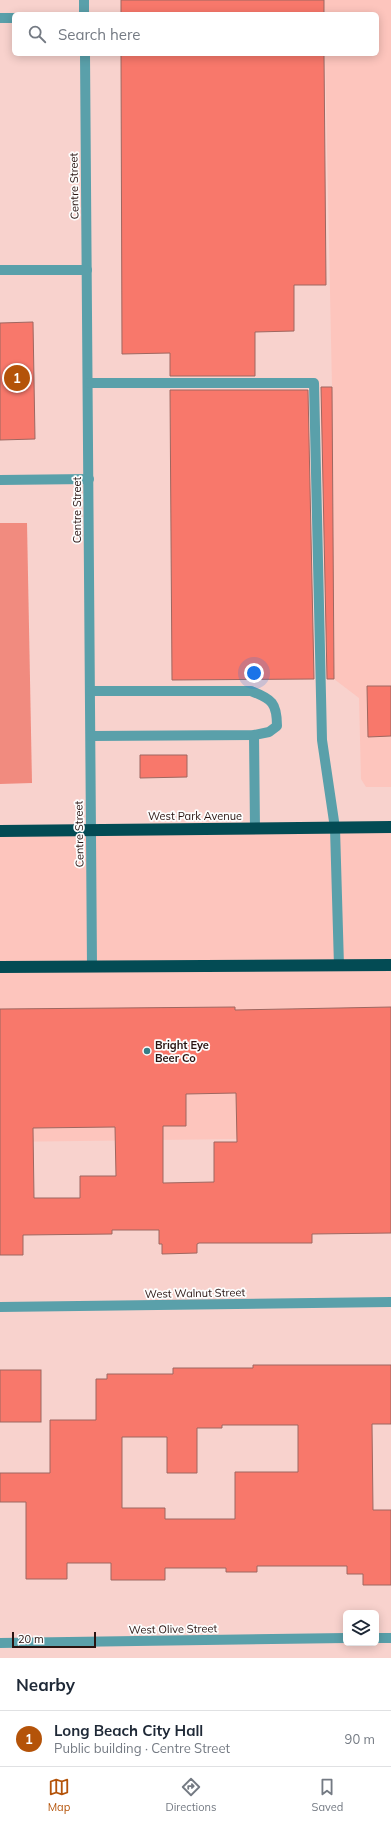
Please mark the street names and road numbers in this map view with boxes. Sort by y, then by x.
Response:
street label: Centre Street [66,152,82,219]
street label: Centre Street [70,477,84,543]
street label: Centre Street [71,800,87,867]
street label: West Park Avenue [148,809,242,823]
street label: West Walnut Street [145,1285,245,1301]
street label: West Olive Street [129,1621,217,1637]

